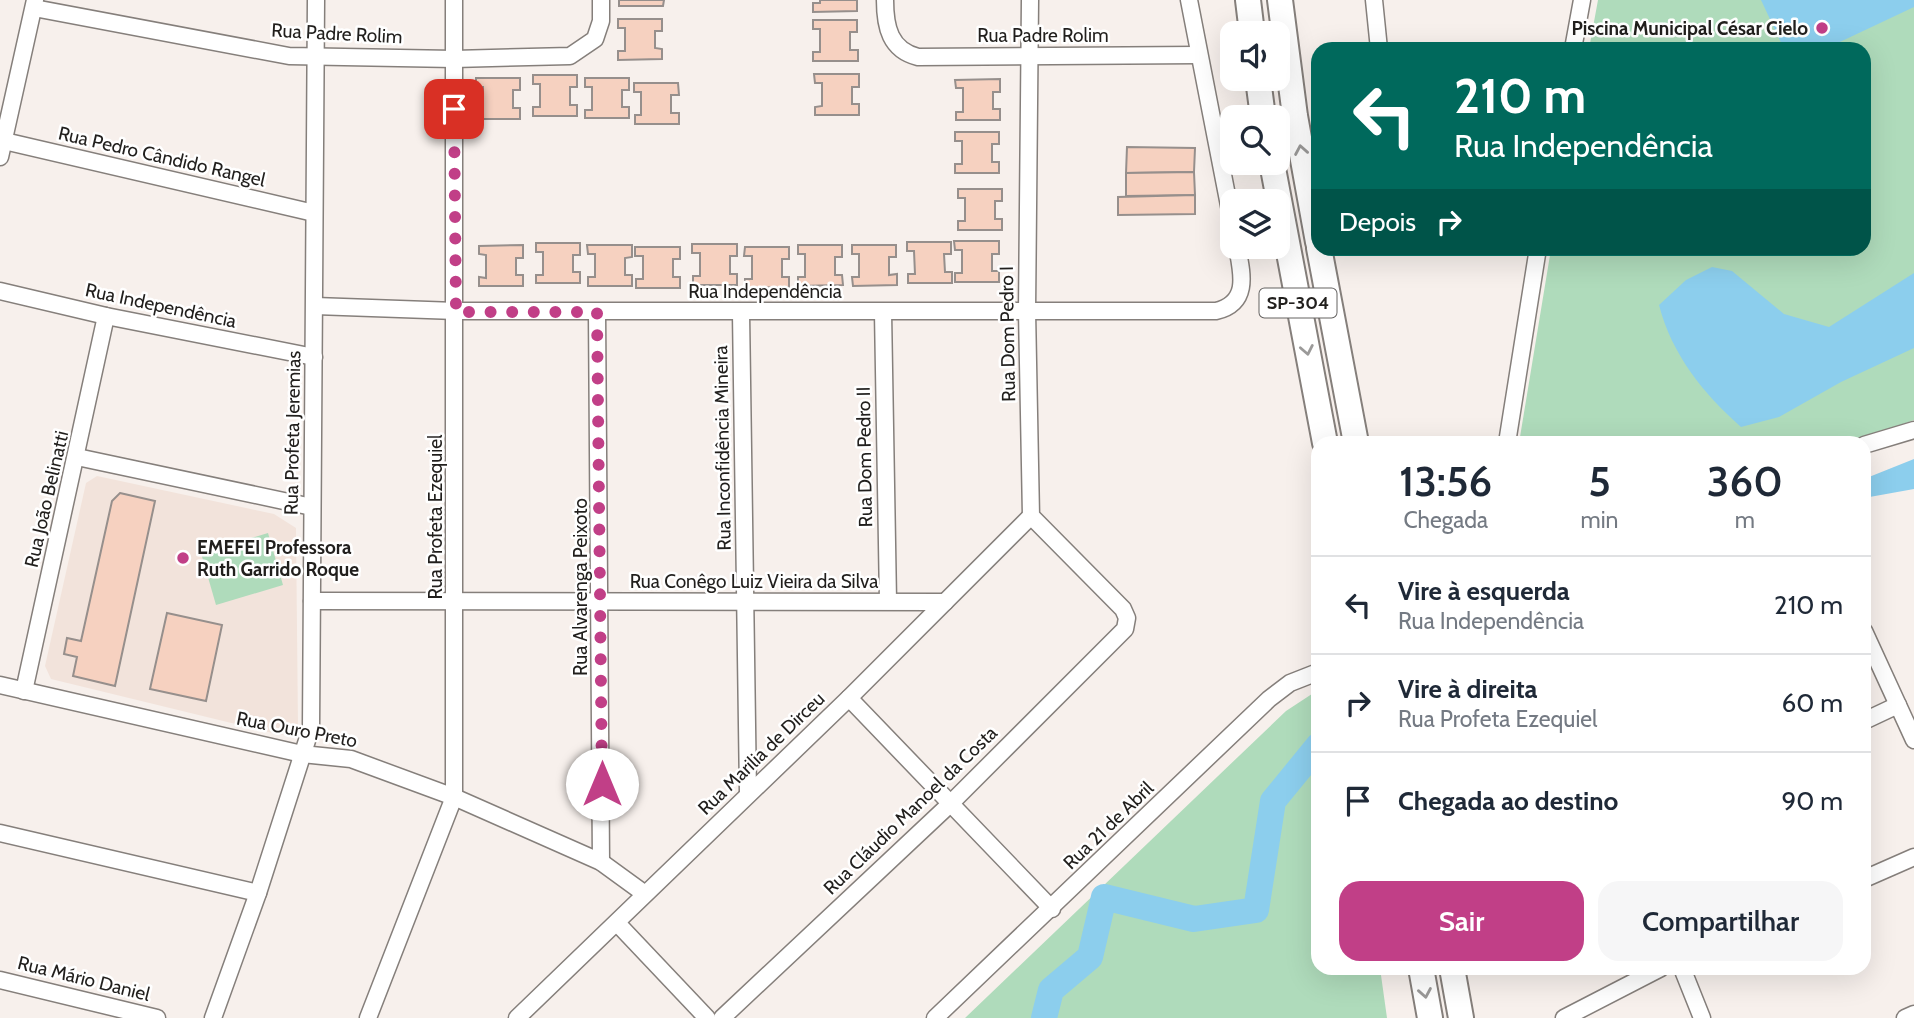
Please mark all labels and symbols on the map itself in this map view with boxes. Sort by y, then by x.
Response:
place label: Piscina Municipal César Cielo [1572,17,1808,40]
street label: Rua Padre Rolim [271,19,403,48]
marker: Piscina Municipal César Cielo [1814,20,1830,36]
street label: Rua Padre Rolim [977,24,1109,47]
pin [424,79,484,139]
street label: Rua Pedro Cândido Rangel [56,121,268,192]
one-way arrow [1294,144,1309,156]
street label: Rua Dom Pedro I [995,266,1020,402]
street label: Rua Independência [83,278,238,333]
street label: Rua Independência [688,280,842,303]
road number: SP-304 [1260,288,1336,318]
one-way arrow [1299,344,1314,356]
street label: Rua Inconfidência Mineira [709,345,736,551]
street label: Rua Profeta Jeremias [280,350,305,515]
street label: Rua Dom Pedro II [852,386,877,528]
street label: Rua João Belinatti [20,429,73,570]
street label: Rua Profeta Ezequiel [424,434,447,599]
street label: Rua Alvarenga Peixoto [569,498,592,676]
place label: EMEFEI Professora Ruth Garrido Roque [197,536,359,581]
marker: EMEFEI Professora Ruth Garrido Roque [175,550,191,566]
street label: Rua Conêgo Luiz Vieira da Silva [630,570,878,593]
street label: Rua Marilia de Dirceu [693,687,829,820]
street label: Rua Ouro Preto [235,707,359,752]
street label: Rua Cláudio Manoel da Costa [819,721,1002,899]
position arrow [565,747,639,821]
street label: Rua 21 de Abril [1059,776,1159,874]
street label: Rua Mário Daniel [15,951,153,1006]
one-way arrow [1417,987,1432,999]

